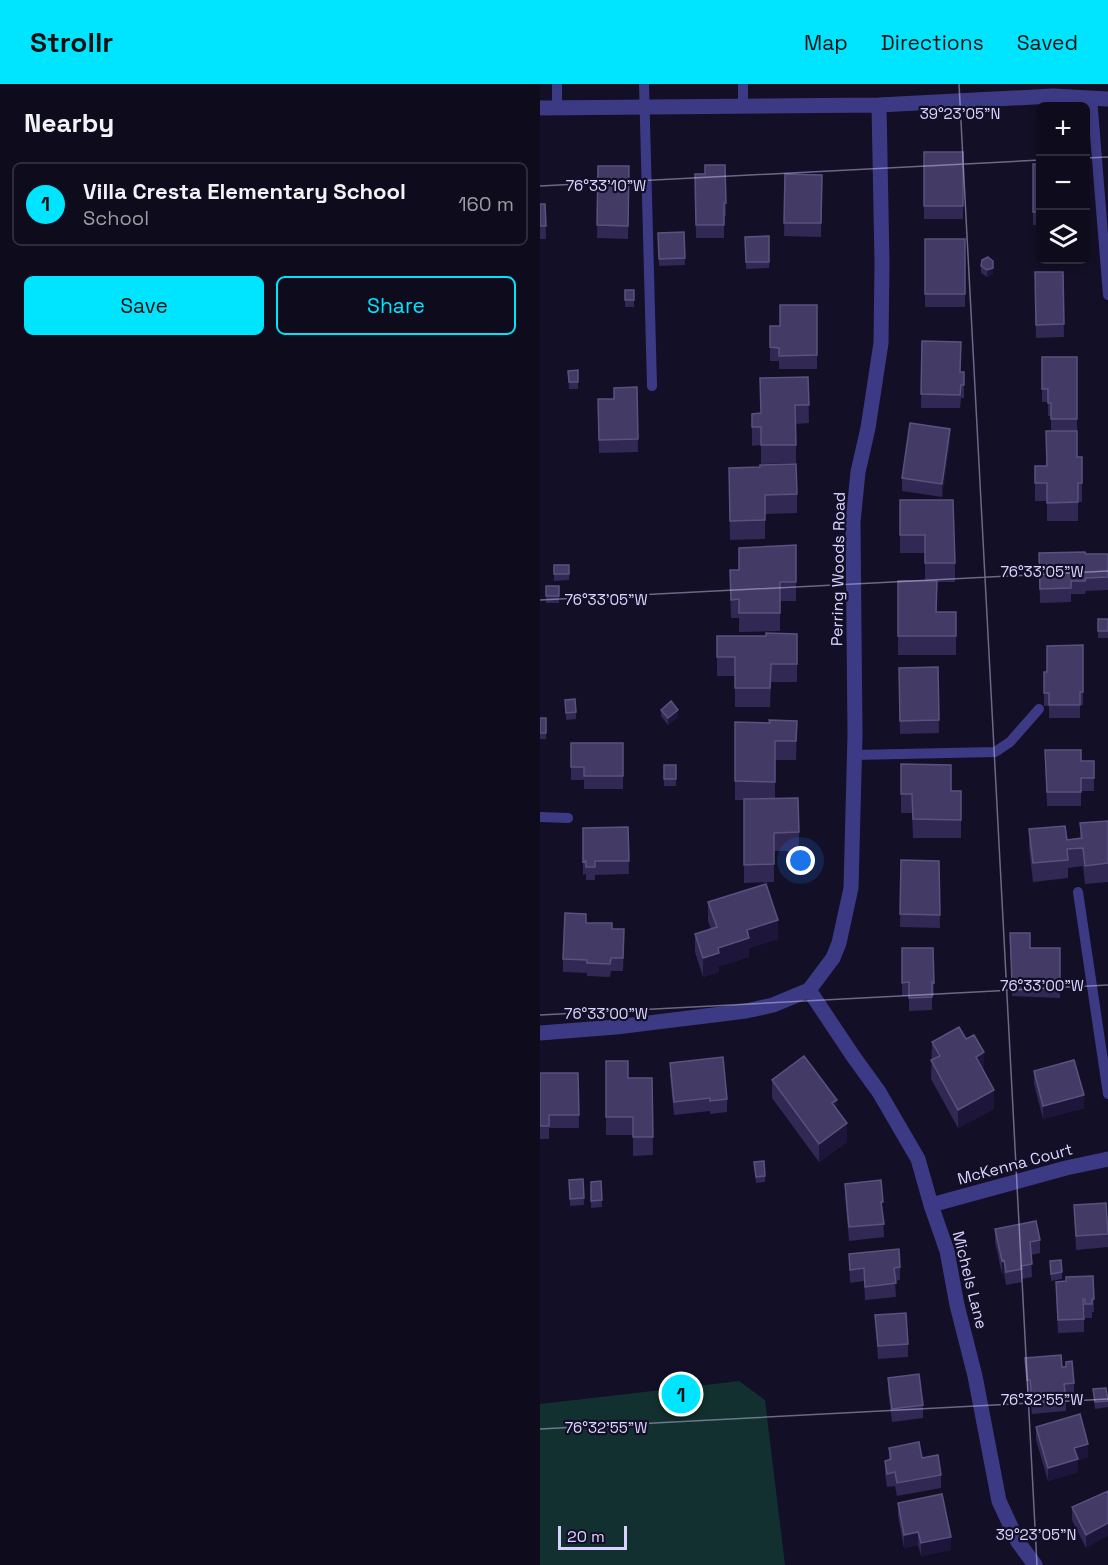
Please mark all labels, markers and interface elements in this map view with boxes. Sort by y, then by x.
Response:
text: Strollr [30,24,113,60]
text: Map [804,29,848,56]
text: Directions [881,29,984,56]
text: Saved [1017,29,1078,56]
map controls [1036,102,1090,264]
button: + [1036,102,1090,156]
text: 39°23'05"N [920,104,1000,123]
text: Nearby [24,106,114,140]
button: − [1036,156,1090,210]
text: 76°33'10"W [566,176,646,195]
text: Villa Cresta Elementary School [83,177,406,205]
text: 1 [41,191,50,217]
text: 160 m [458,191,514,217]
text: School [83,205,149,231]
button: layers [1036,210,1090,264]
button: Save [24,276,264,335]
button: Share [276,276,516,335]
street label: Perring Woods Road [826,492,850,646]
text: 76°33'05"W [1000,562,1084,581]
text: 76°33'05"W [564,590,648,609]
your location [786,846,815,875]
text: 76°33'00"W [1000,976,1084,995]
text: 76°33'00"W [564,1004,648,1023]
street label: McKenna Court [955,1139,1075,1189]
street label: Michels Lane [948,1229,992,1331]
pin: 1 [662,1372,700,1416]
text: 76°32'55"W [1001,1390,1083,1409]
text: 76°32'55"W [565,1418,647,1437]
scale bar [558,1523,627,1550]
text: 39°23'05"N [996,1525,1076,1544]
text: 20 m [567,1526,605,1547]

